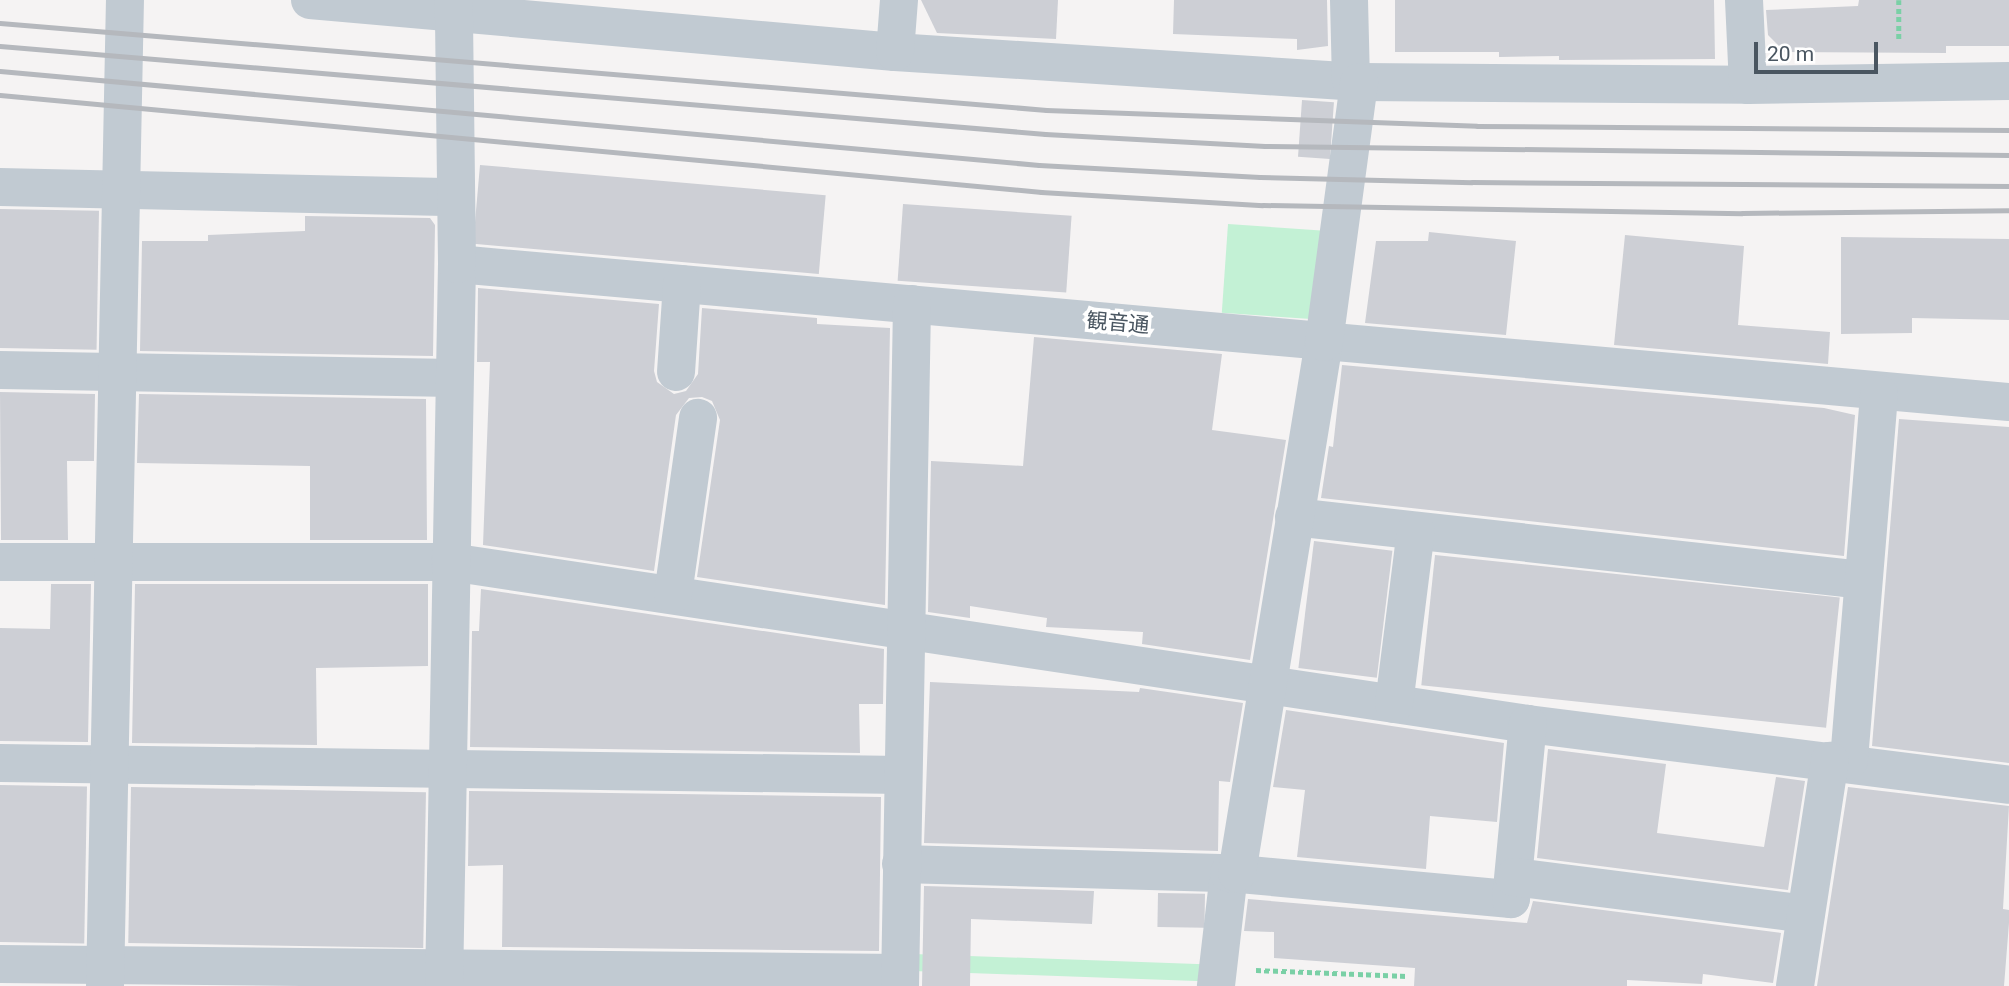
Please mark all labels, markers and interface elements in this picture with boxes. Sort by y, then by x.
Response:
scale bar [1757,28,1881,72]
text: 20 m [1767,42,1814,66]
street label: 観音通 [1086,308,1150,338]

